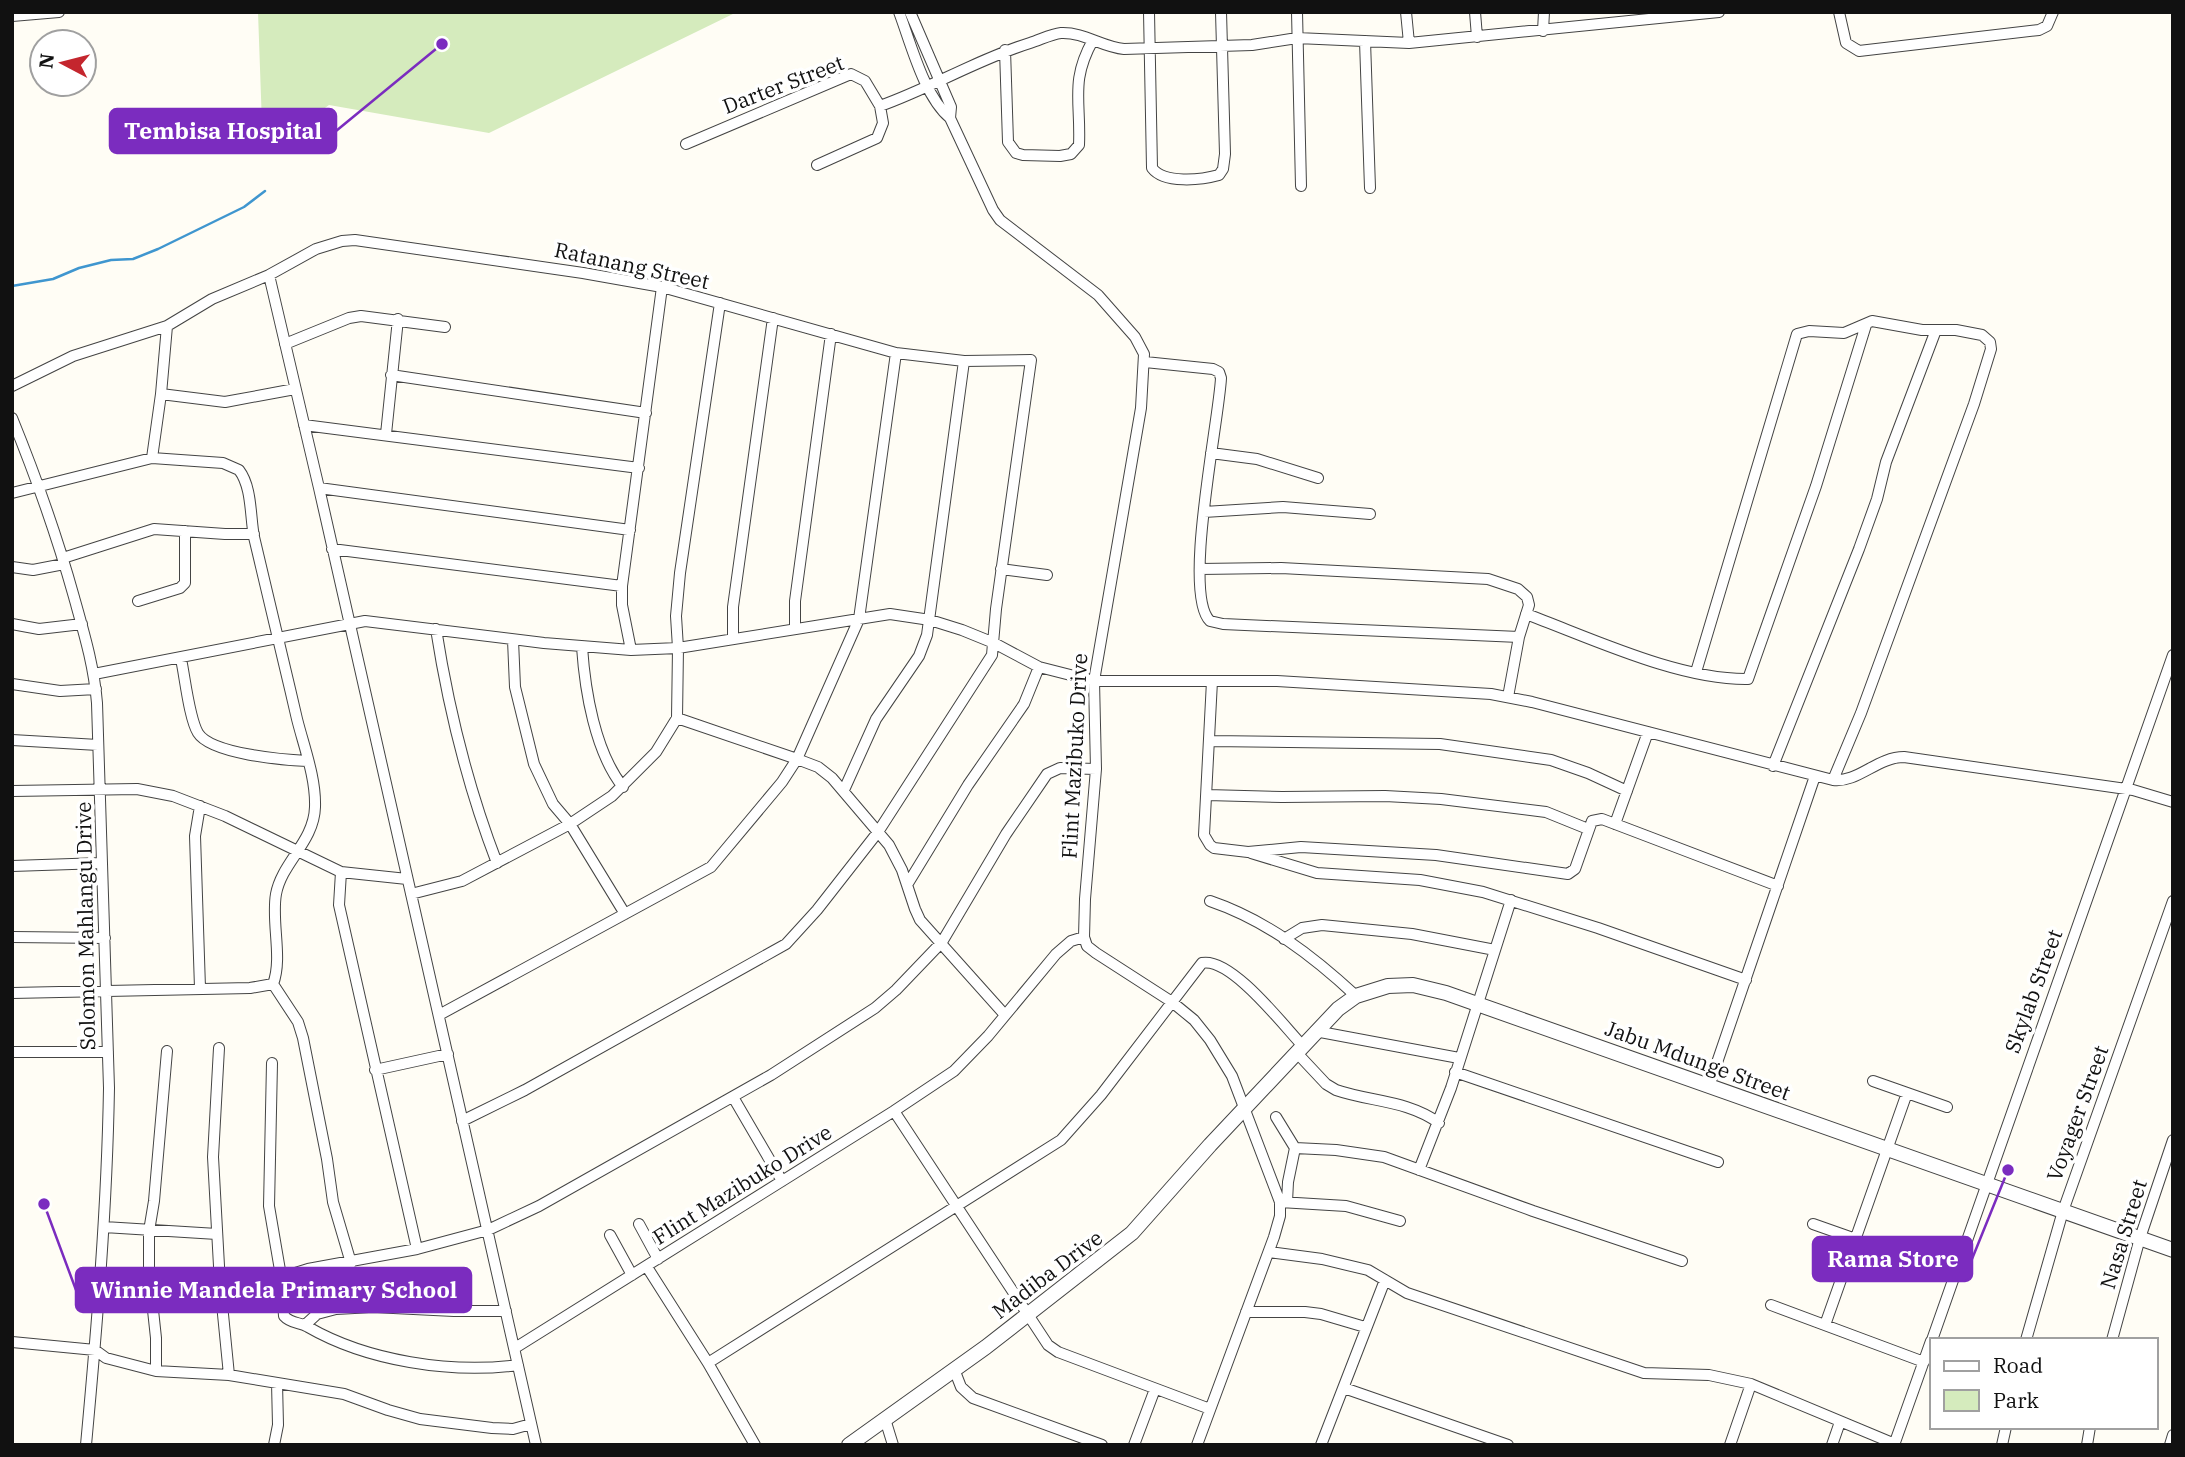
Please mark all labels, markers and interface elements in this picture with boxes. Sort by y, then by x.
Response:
north arrow [28,28,98,98]
street label: Darter Street [718,48,848,120]
text: N [33,52,59,70]
callout: Tembisa Hospital [110,109,336,153]
text: Tembisa Hospital [124,115,322,145]
street label: Ratanang Street [552,235,712,295]
street label: Flint Mazibuko Drive [1055,652,1093,860]
street label: Solomon Mahlangu Drive [69,801,101,1051]
street label: Skylab Street [1998,925,2068,1057]
street label: Jabu Mdunge Street [1602,1013,1794,1107]
street label: Voyager Street [2039,1041,2115,1185]
street label: Flint Mazibuko Drive [647,1118,837,1250]
street label: Nasa Street [2093,1176,2153,1292]
street label: Madiba Drive [986,1223,1108,1325]
callout: Rama Store [1813,1237,1972,1281]
text: Rama Store [1827,1243,1959,1273]
callout: Winnie Mandela Primary School [76,1268,471,1312]
text: Winnie Mandela Primary School [91,1274,457,1304]
legend [1930,1338,2157,1429]
text: Road [1993,1351,2043,1379]
text: Park [1993,1386,2040,1414]

